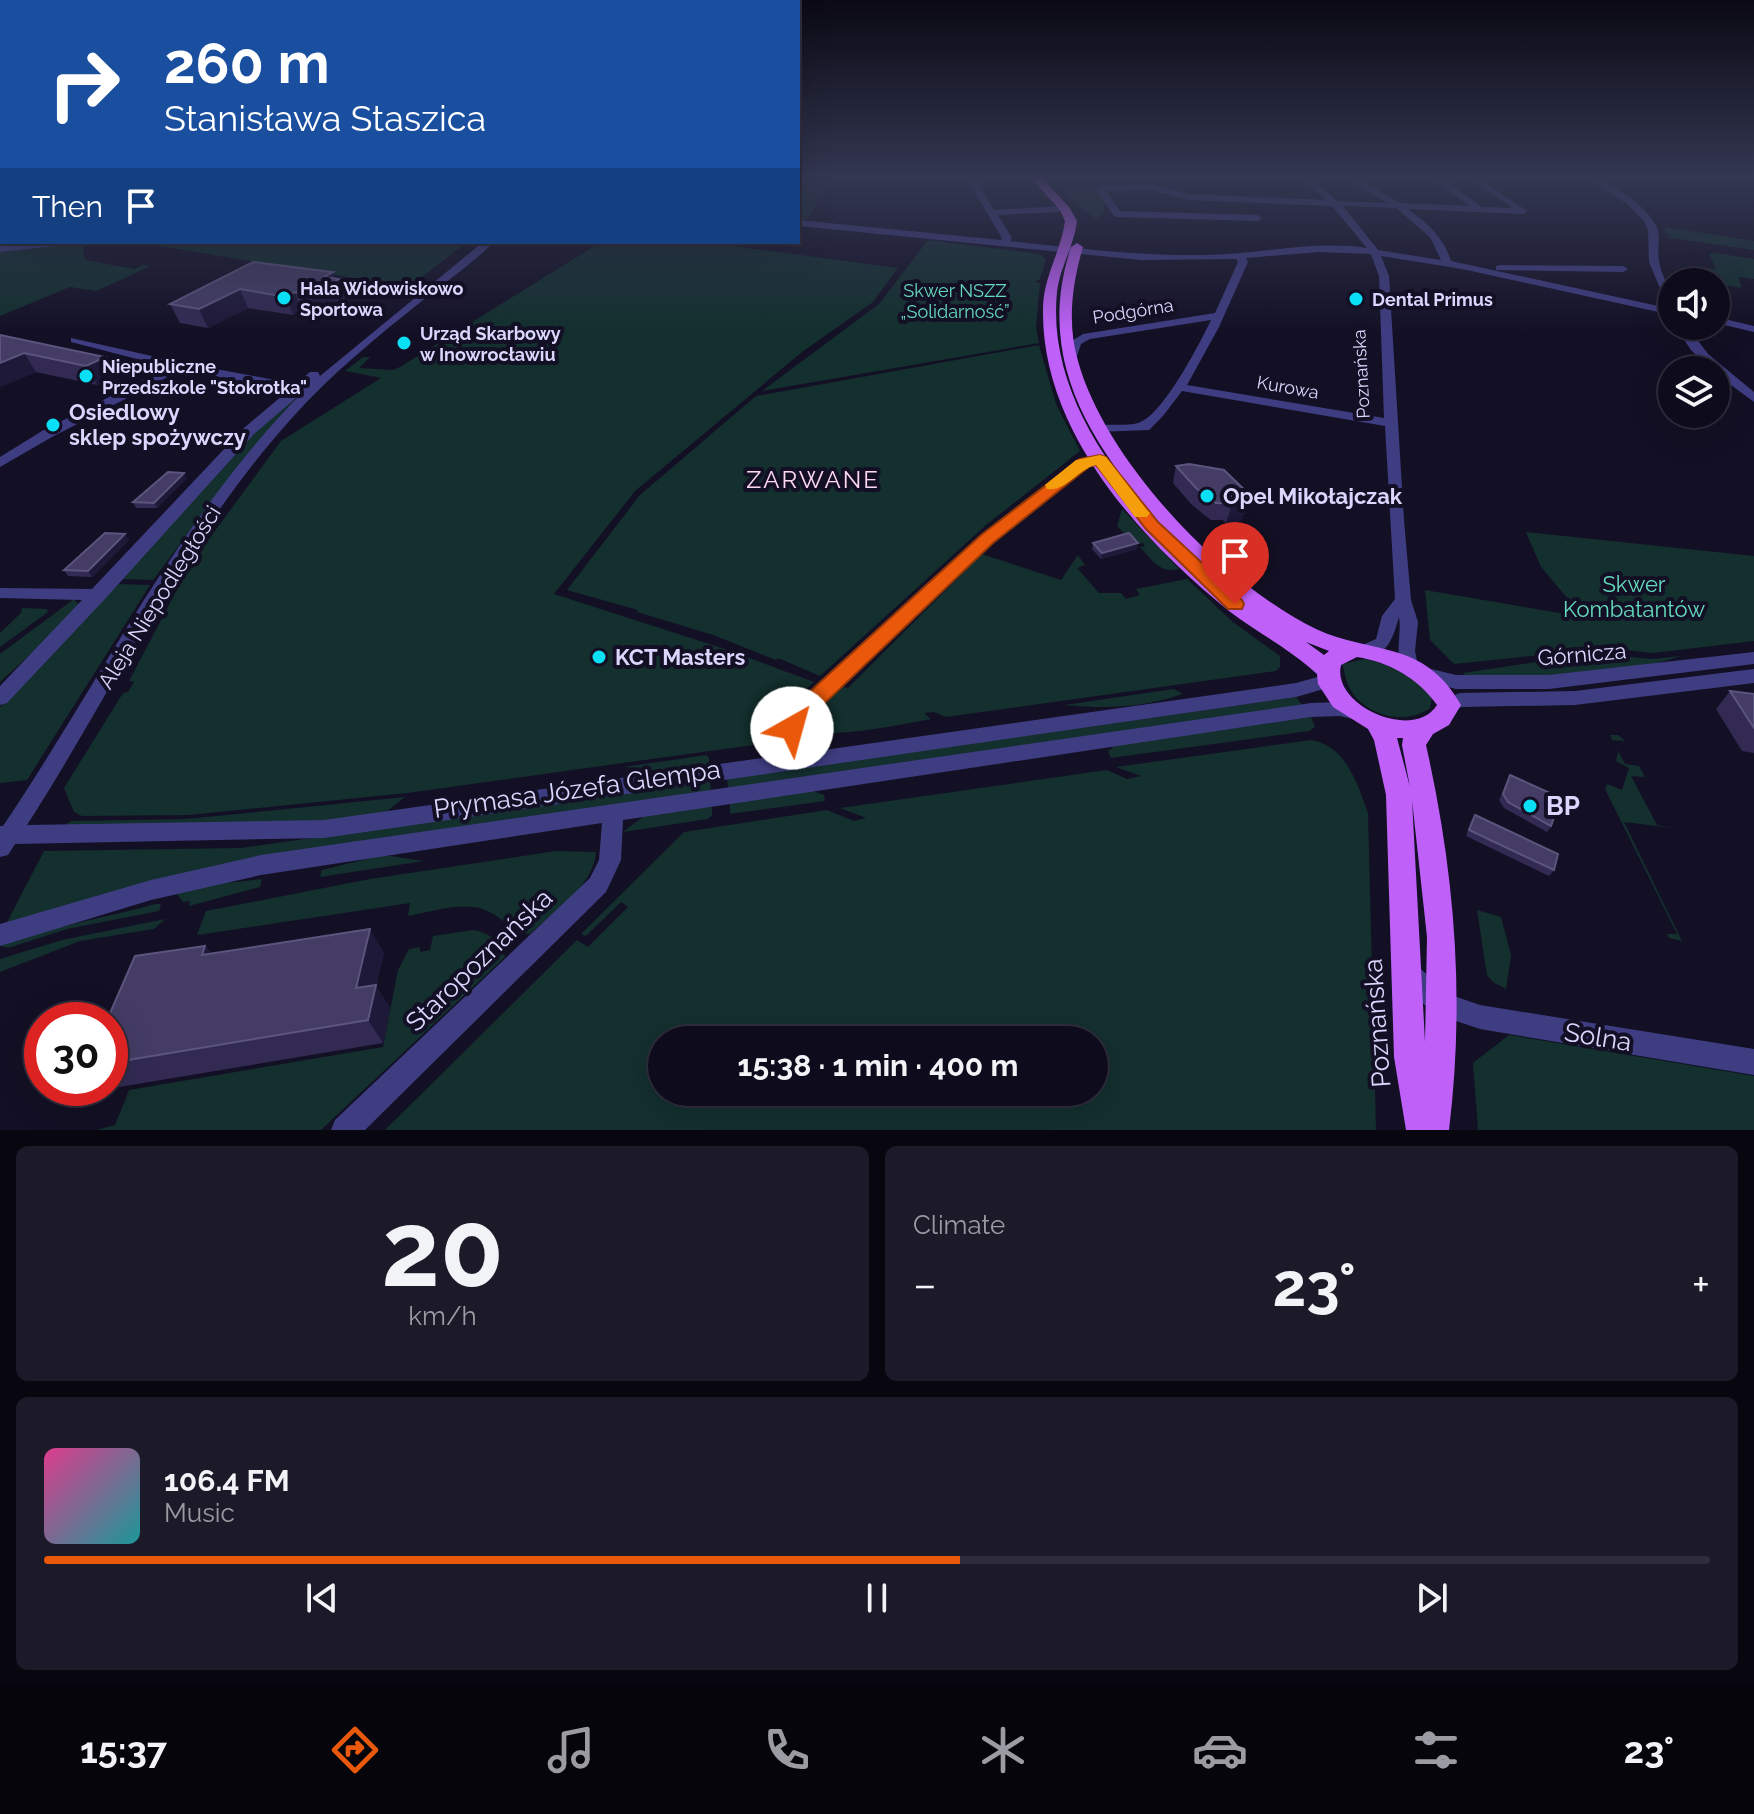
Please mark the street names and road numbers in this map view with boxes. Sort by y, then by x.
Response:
street label: Podgórna [1091,294,1175,328]
street label: Poznańska [1348,329,1374,419]
street label: Kurowa [1255,371,1321,403]
street label: Aleja Niepodległości [92,501,226,693]
street label: Górnicza [1536,637,1628,671]
street label: Prymasa Józefa Glempa [432,754,722,824]
street label: Staropoznańska [400,883,558,1037]
street label: Poznańska [1358,958,1396,1088]
street label: Solna [1562,1017,1634,1057]

